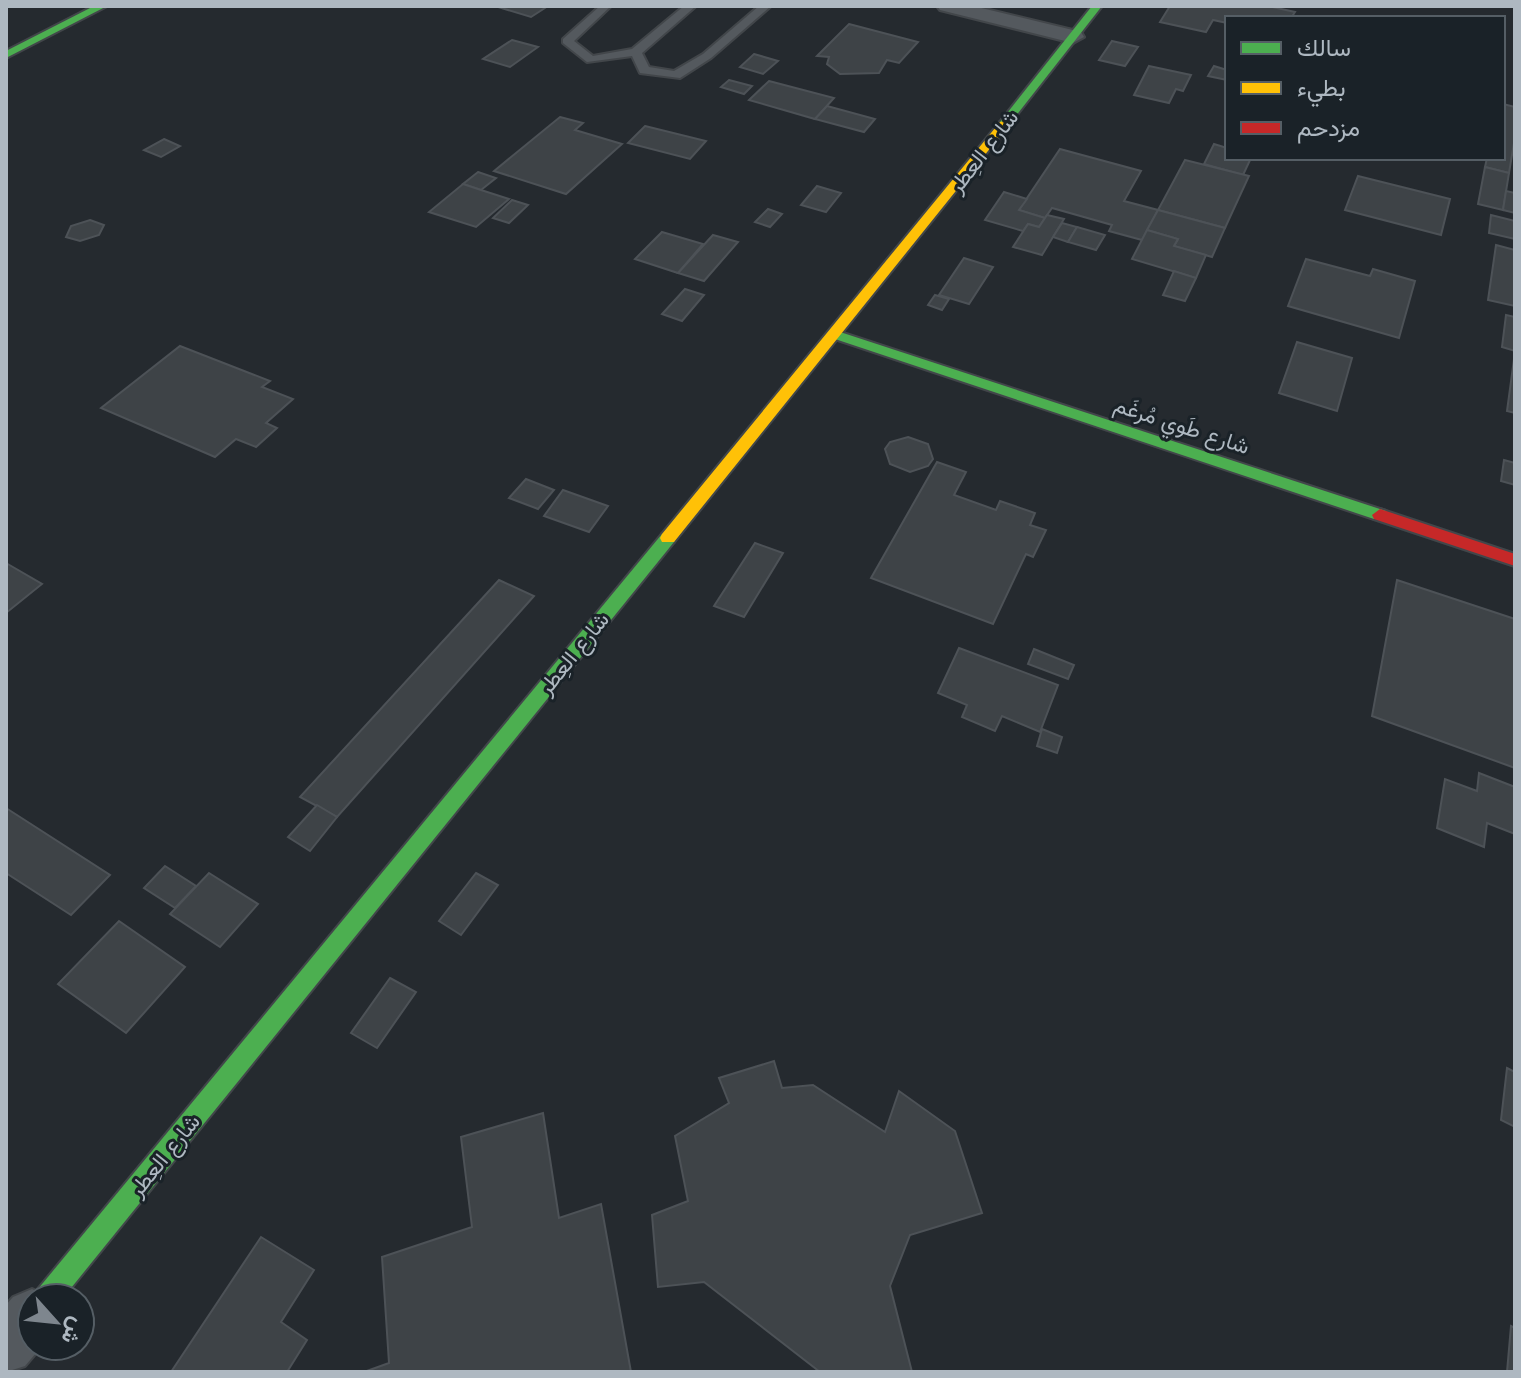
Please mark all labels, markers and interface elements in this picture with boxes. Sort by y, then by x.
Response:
legend [1225,16,1505,160]
text: سالك [1297,30,1351,65]
text: بطيء [1297,70,1346,107]
street label: شارع العِطر [940,102,1026,200]
text: مزدحم [1297,110,1360,145]
street label: شارع طَوي مُرغَم [1109,388,1254,465]
street label: شارع العِطر [529,605,616,702]
street label: شارع العِطر [120,1107,207,1204]
north arrow [16,1282,96,1362]
text: ش [54,1312,94,1350]

